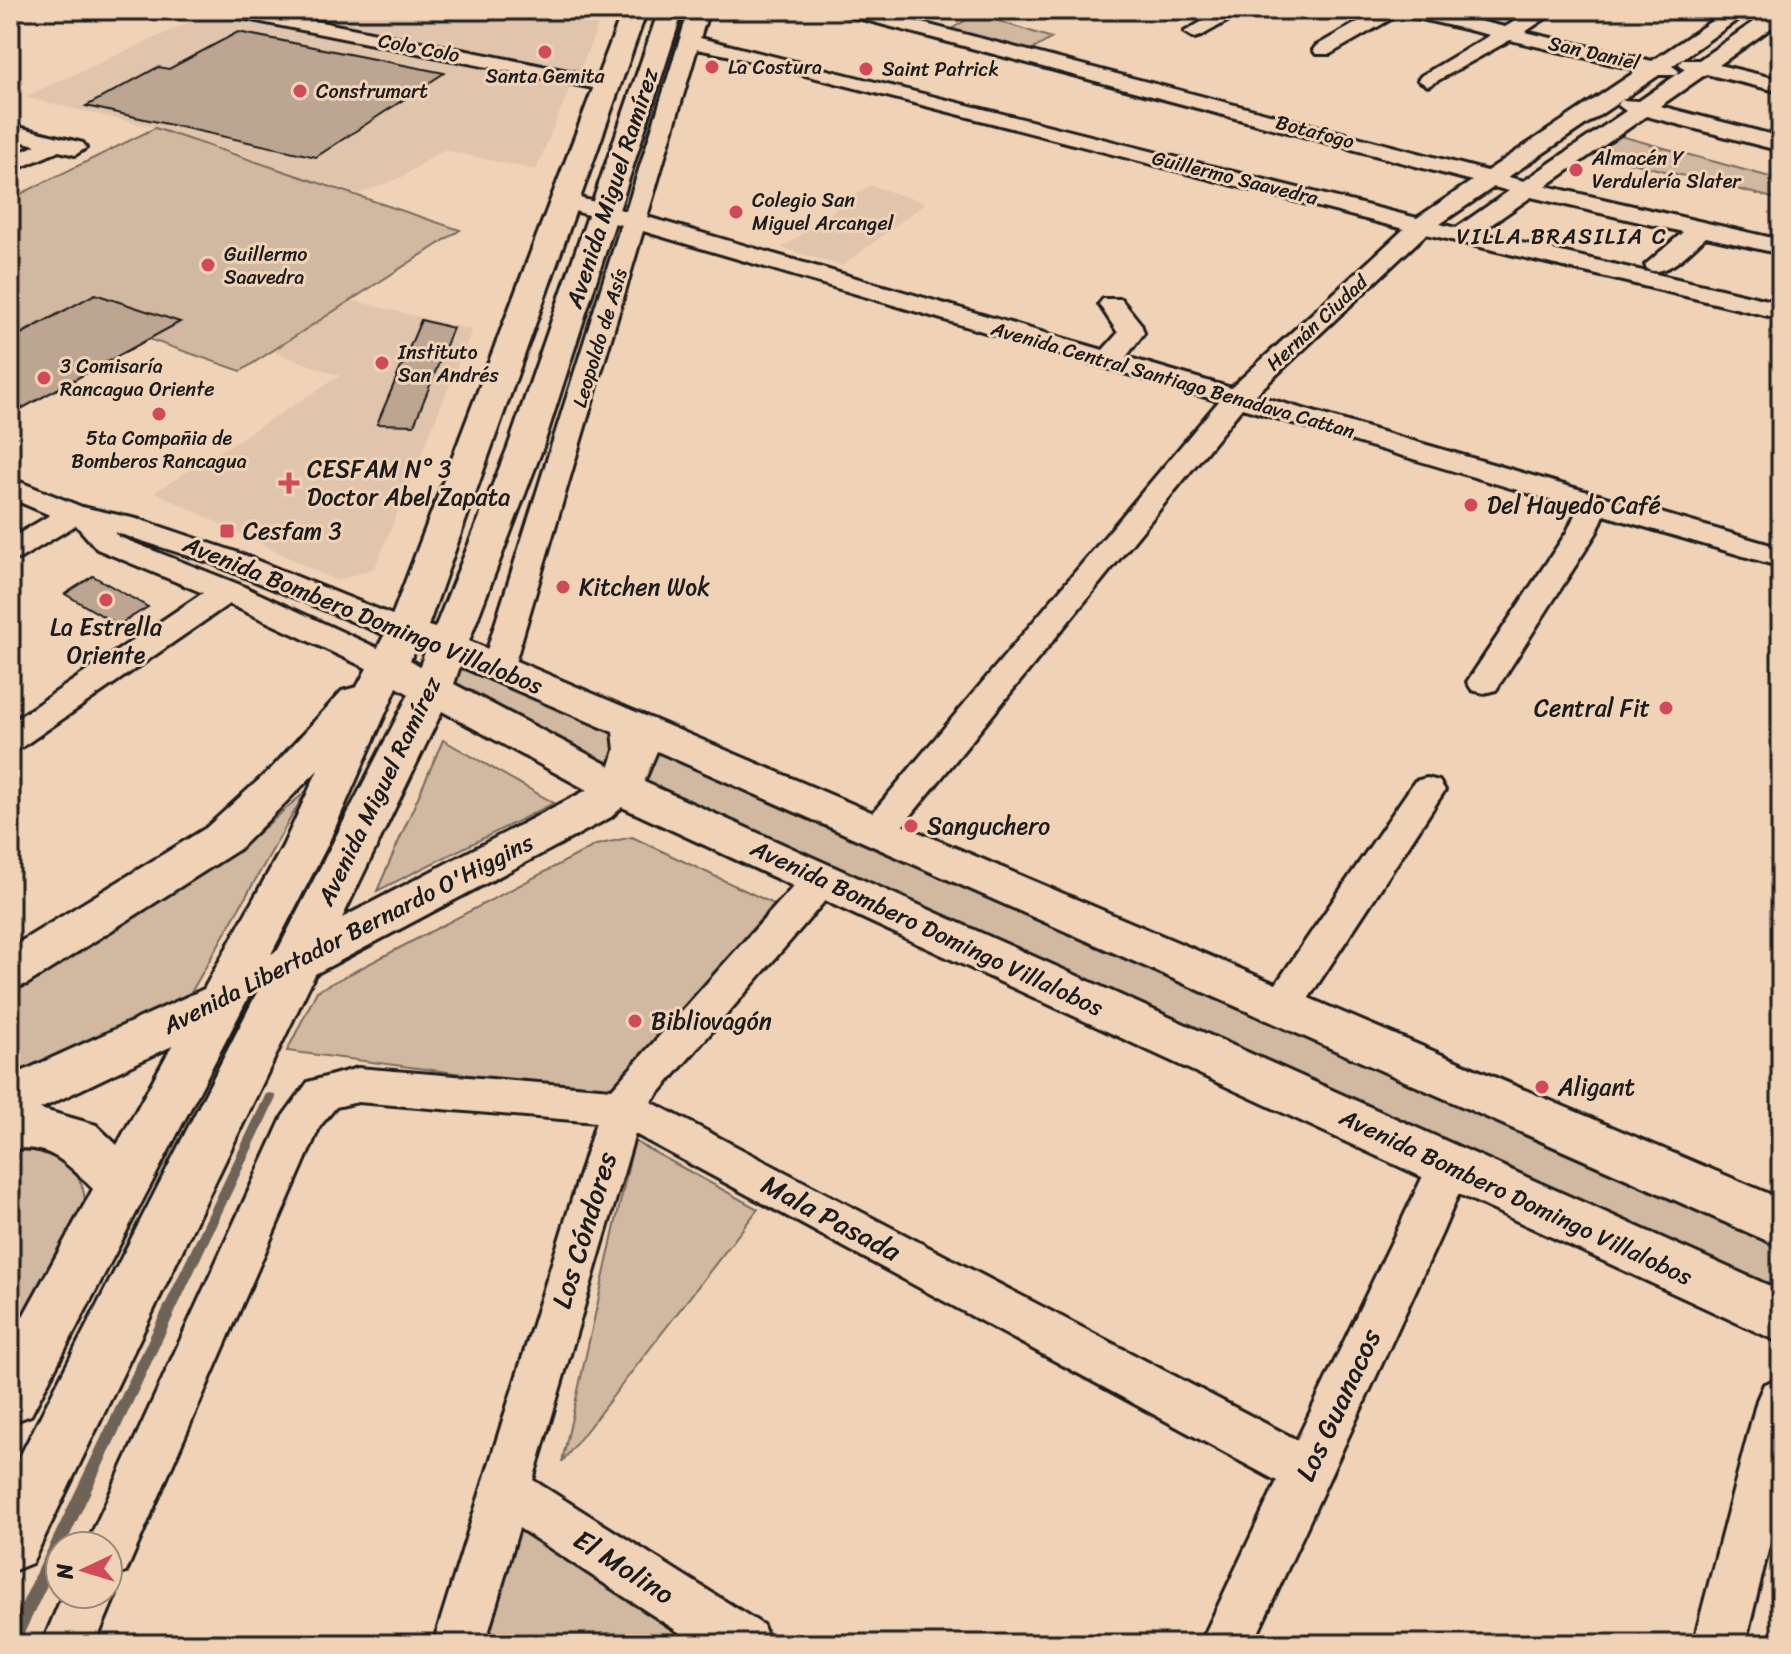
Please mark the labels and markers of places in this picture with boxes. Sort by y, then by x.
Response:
marker: Santa Gemita [536,43,554,61]
place label: La Costura [728,50,822,85]
place label: Saint Patrick [882,52,999,87]
marker: La Costura [703,58,721,76]
place label: Santa Gemita [485,59,606,94]
marker: Saint Patrick [857,60,875,78]
place label: Construmart [316,74,428,109]
marker: Construmart [291,82,309,100]
place label: Almacén Y Verdulería Slater [1591,141,1742,199]
marker: Almacén Y Verdulería Slater [1567,161,1585,179]
place label: Colegio San Miguel Arcangel [752,183,895,241]
marker: Colegio San Miguel Arcangel [727,203,745,221]
place label: Guillermo Saavedra [224,237,307,295]
marker: Guillermo Saavedra [199,256,217,274]
place label: Instituto San Andrés [397,335,499,393]
place label: 3 Comisaría Rancagua Oriente [60,349,214,407]
marker: Instituto San Andrés [373,354,391,372]
marker: 3 Comisaría Rancagua Oriente [35,369,53,387]
marker: 5ta Compañia de Bomberos Rancagua [150,405,168,423]
place label: 5ta Compañia de Bomberos Rancagua [71,421,247,479]
place label: CESFAM N° 3 Doctor Abel Zapata [307,448,510,518]
marker: CESFAM N° 3 Doctor Abel Zapata [278,472,300,494]
place label: Del Hayedo Café [1487,484,1661,526]
marker: Del Hayedo Café [1462,496,1480,514]
place label: Cesfam 3 [243,510,342,552]
marker: Cesfam 3 [218,522,236,540]
place label: Kitchen Wok [579,566,710,608]
marker: Kitchen Wok [554,578,572,596]
marker: La Estrella Oriente [97,591,115,609]
place label: La Estrella Oriente [50,606,162,676]
place label: Central Fit [1534,687,1650,729]
marker: Central Fit [1657,699,1675,717]
place label: Sanguchero [927,805,1050,847]
marker: Sanguchero [902,817,920,835]
place label: Bibliovagón [651,1000,772,1042]
marker: Bibliovagón [626,1012,644,1030]
place label: Aligant [1557,1066,1635,1108]
marker: Aligant [1533,1078,1551,1096]

